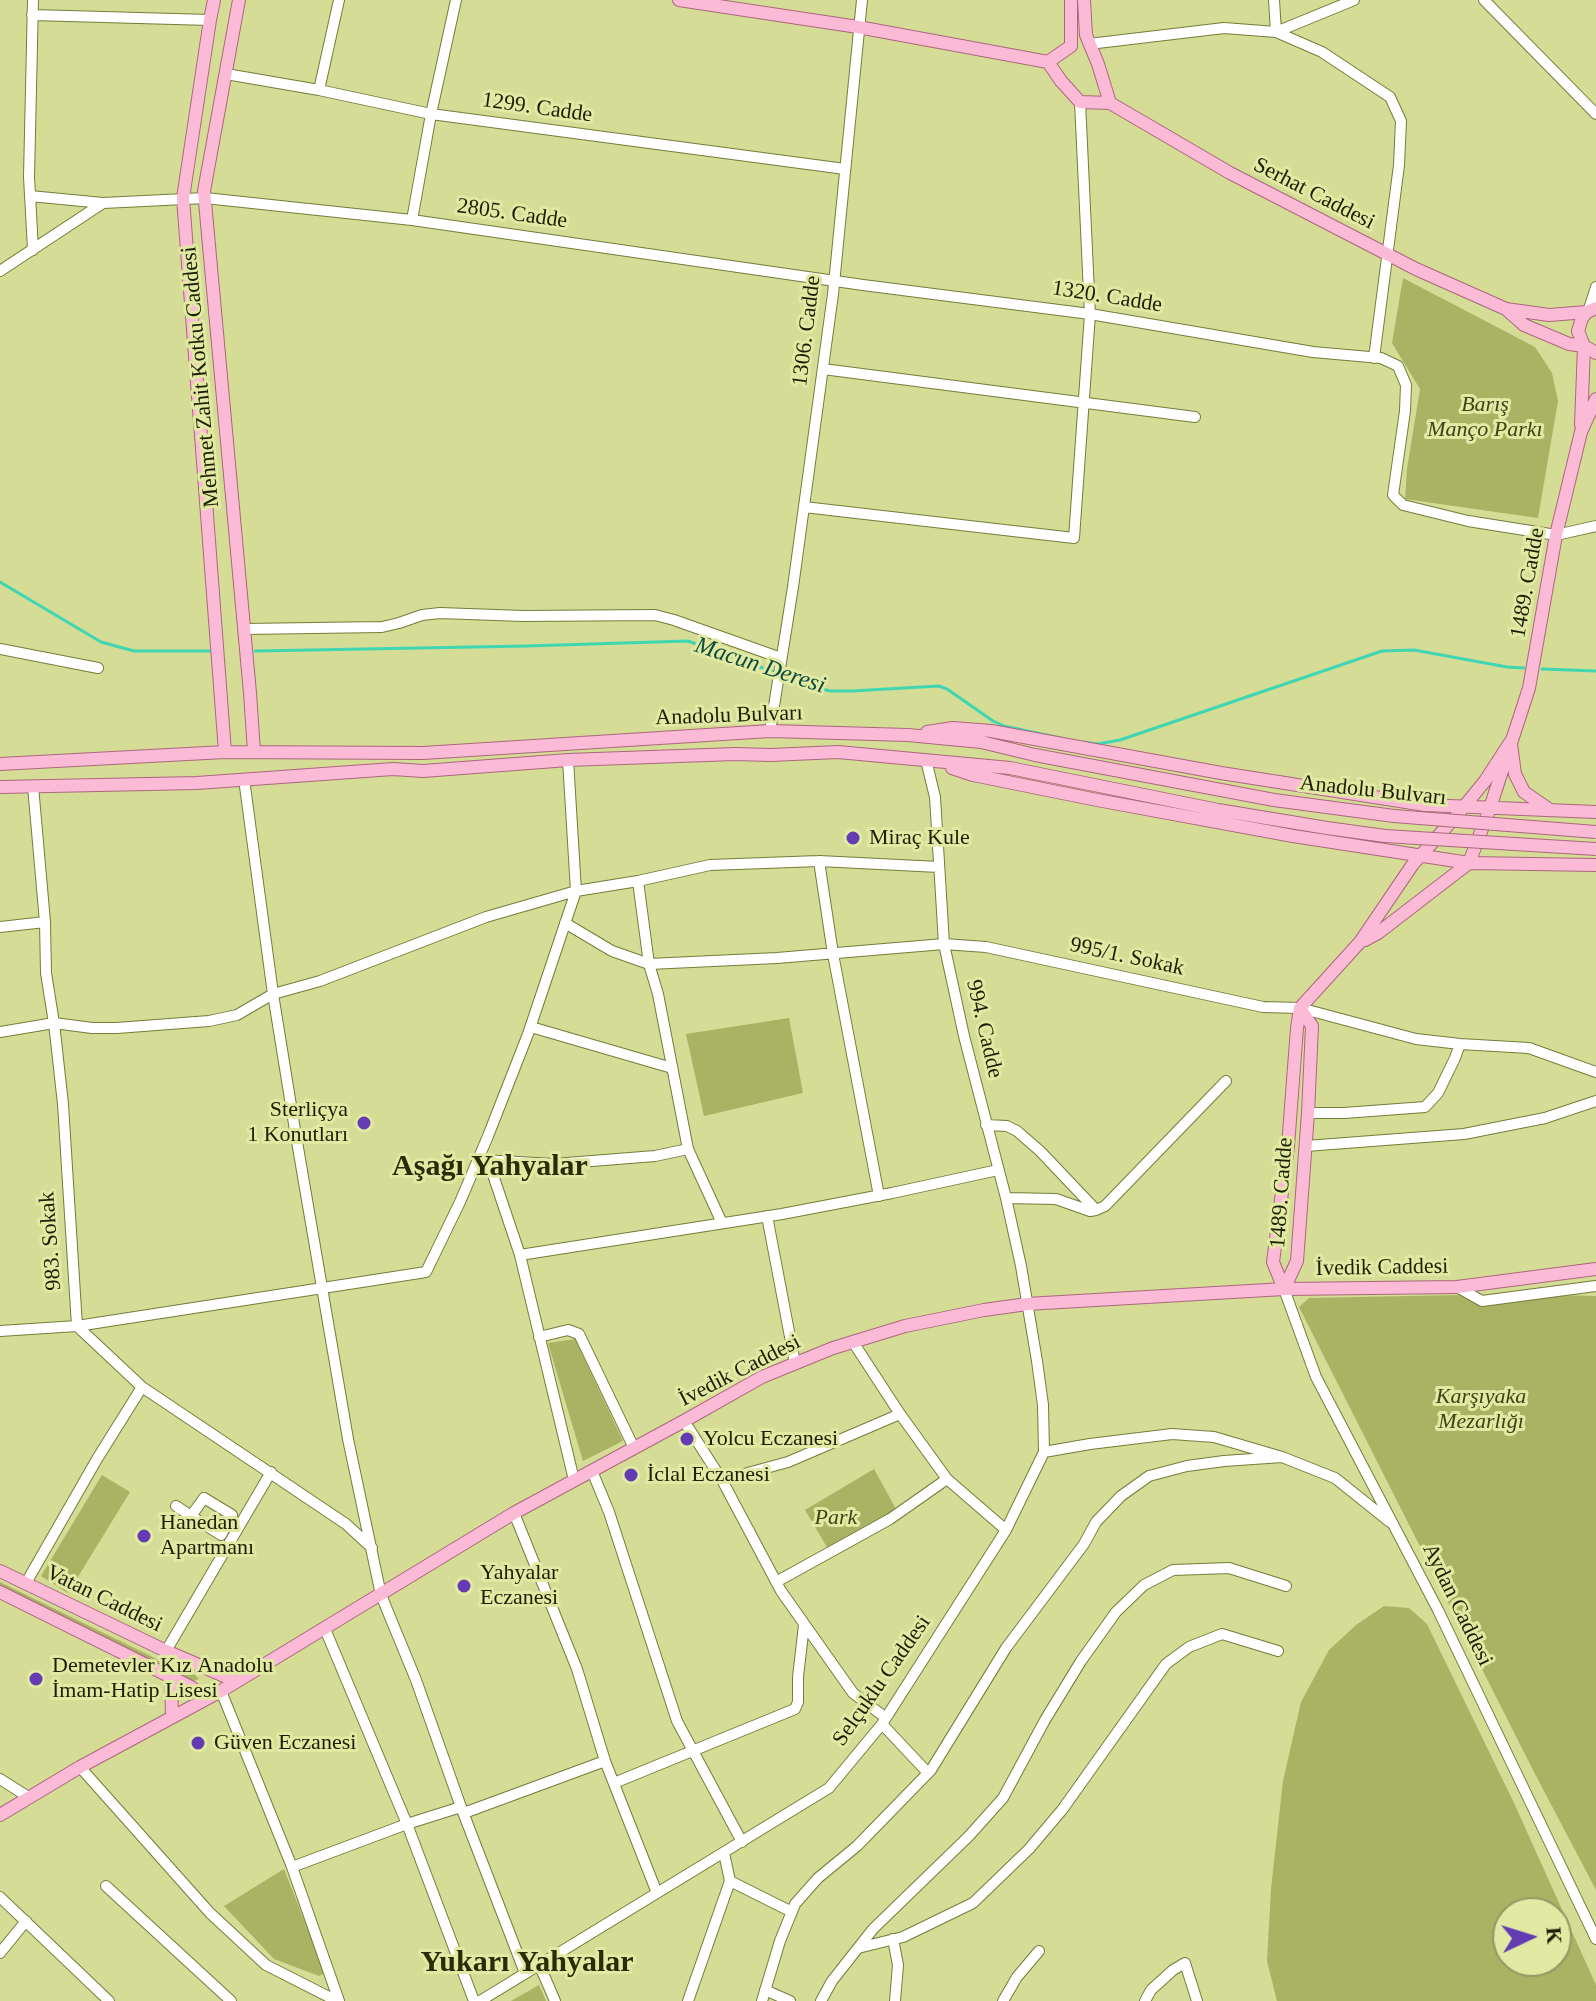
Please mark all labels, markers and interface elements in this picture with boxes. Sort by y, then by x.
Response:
street label: 1299. Cadde [480,87,594,129]
street label: Serhat Caddesi [1249,152,1379,236]
street label: 2805. Cadde [455,193,569,235]
street label: Mehmet Zahit Kotku Caddesi [176,245,226,509]
street label: 1306. Cadde [787,274,827,388]
street label: 1320. Cadde [1050,275,1164,319]
park label: Barış Manço Parkı [1427,392,1543,444]
street label: 1489. Cadde [1505,526,1551,640]
water label: Macun Deresi [691,631,829,701]
street label: Anadolu Bulvarı [655,700,803,732]
street label: Anadolu Bulvarı [1298,770,1448,812]
place label: Miraç Kule [869,825,970,851]
marker: Miraç Kule [844,829,862,847]
street label: 995/1. Sokak [1067,932,1187,982]
street label: 994. Cadde [960,977,1008,1081]
place label: Sterliçya 1 Konutları [247,1097,348,1148]
marker: Sterliçya 1 Konutları [355,1114,373,1132]
street label: 1489. Cadde [1265,1137,1299,1249]
district label: Aşağı Yahyalar [392,1149,588,1185]
street label: 983. Sokak [34,1191,68,1291]
street label: İvedik Caddesi [1315,1254,1449,1282]
street label: İvedik Caddesi [675,1329,805,1413]
park label: Karşıyaka Mezarlığı [1436,1384,1526,1436]
place label: Yolcu Eczanesi [703,1426,838,1452]
marker: Yolcu Eczanesi [678,1430,696,1448]
place label: İclal Eczanesi [647,1462,770,1488]
marker: İclal Eczanesi [622,1466,640,1484]
park label: Park [815,1505,857,1531]
place label: Hanedan Apartmanı [160,1510,254,1562]
marker: Hanedan Apartmanı [135,1527,153,1545]
street label: Aydan Caddesi [1416,1539,1498,1671]
street label: Vatan Caddesi [41,1559,167,1639]
place label: Yahyalar Eczanesi [480,1560,558,1612]
marker: Yahyalar Eczanesi [455,1577,473,1595]
street label: Selçuklu Caddesi [827,1611,937,1751]
place label: Demetevler Kız Anadolu İmam-Hatip Lisesi [52,1653,273,1704]
marker: Demetevler Kız Anadolu İmam-Hatip Lisesi [27,1670,45,1688]
place label: Güven Eczanesi [214,1730,356,1756]
marker: Güven Eczanesi [189,1734,207,1752]
north arrow [1492,1897,1572,1977]
text: K [1541,1926,1568,1945]
district label: Yukarı Yahyalar [420,1945,634,1981]

